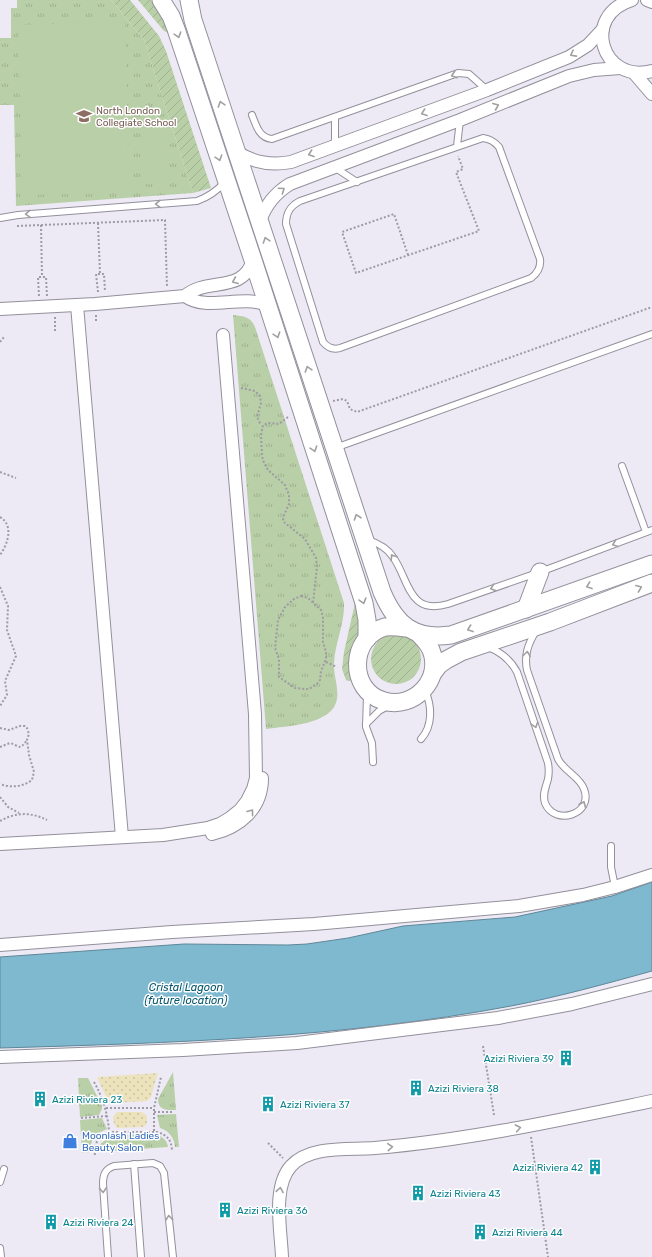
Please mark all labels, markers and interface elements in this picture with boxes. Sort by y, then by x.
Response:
one-way arrow [173,31,182,38]
one-way arrow [570,50,578,57]
one-way arrow [451,70,458,79]
one-way arrow [217,100,226,107]
one-way arrow [493,102,500,110]
place label: North London Collegiate School [96,105,176,129]
school or university icon: North London Collegiate School [75,107,93,125]
one-way arrow [420,109,427,117]
one-way arrow [308,150,315,158]
one-way arrow [214,155,223,162]
one-way arrow [278,187,285,195]
one-way arrow [155,200,161,209]
one-way arrow [25,210,31,219]
one-way arrow [262,237,271,244]
one-way arrow [232,276,239,284]
one-way arrow [272,331,281,338]
one-way arrow [304,365,312,372]
one-way arrow [309,446,318,453]
one-way arrow [353,513,361,520]
one-way arrow [612,539,619,547]
one-way arrow [391,555,398,562]
one-way arrow [586,582,593,590]
one-way arrow [490,583,497,592]
one-way arrow [635,585,642,593]
one-way arrow [359,598,367,604]
one-way arrow [466,624,473,633]
one-way arrow [522,651,531,657]
one-way arrow [530,721,538,728]
one-way arrow [578,800,586,808]
one-way arrow [246,809,253,816]
water label: Cristal Lagoon (future location) [145,981,228,1007]
building icon: Azizi Riviera 39 [557,1049,575,1067]
place label: Azizi Riviera 39 [484,1053,554,1065]
building icon: Azizi Riviera 38 [407,1079,425,1097]
place label: Azizi Riviera 38 [428,1083,499,1095]
building icon: Azizi Riviera 23 [31,1090,49,1108]
place label: Azizi Riviera 23 [52,1094,122,1106]
building icon: Azizi Riviera 37 [259,1095,277,1113]
place label: Azizi Riviera 37 [280,1099,350,1111]
one-way arrow [515,1124,521,1133]
place label: Moonlash Ladies Beauty Salon [82,1130,159,1154]
shop icon: Moonlash Ladies Beauty Salon [61,1132,79,1150]
one-way arrow [387,1142,393,1151]
building icon: Azizi Riviera 42 [586,1158,604,1176]
place label: Azizi Riviera 42 [513,1162,583,1174]
building icon: Azizi Riviera 43 [409,1184,427,1202]
one-way arrow [99,1187,108,1193]
one-way arrow [275,1187,284,1193]
place label: Azizi Riviera 43 [430,1188,501,1200]
building icon: Azizi Riviera 36 [216,1201,234,1219]
place label: Azizi Riviera 36 [237,1205,307,1217]
building icon: Azizi Riviera 24 [42,1213,60,1231]
one-way arrow [164,1215,173,1221]
place label: Azizi Riviera 24 [63,1217,133,1229]
building icon: Azizi Riviera 44 [471,1223,489,1241]
place label: Azizi Riviera 44 [492,1227,563,1239]

